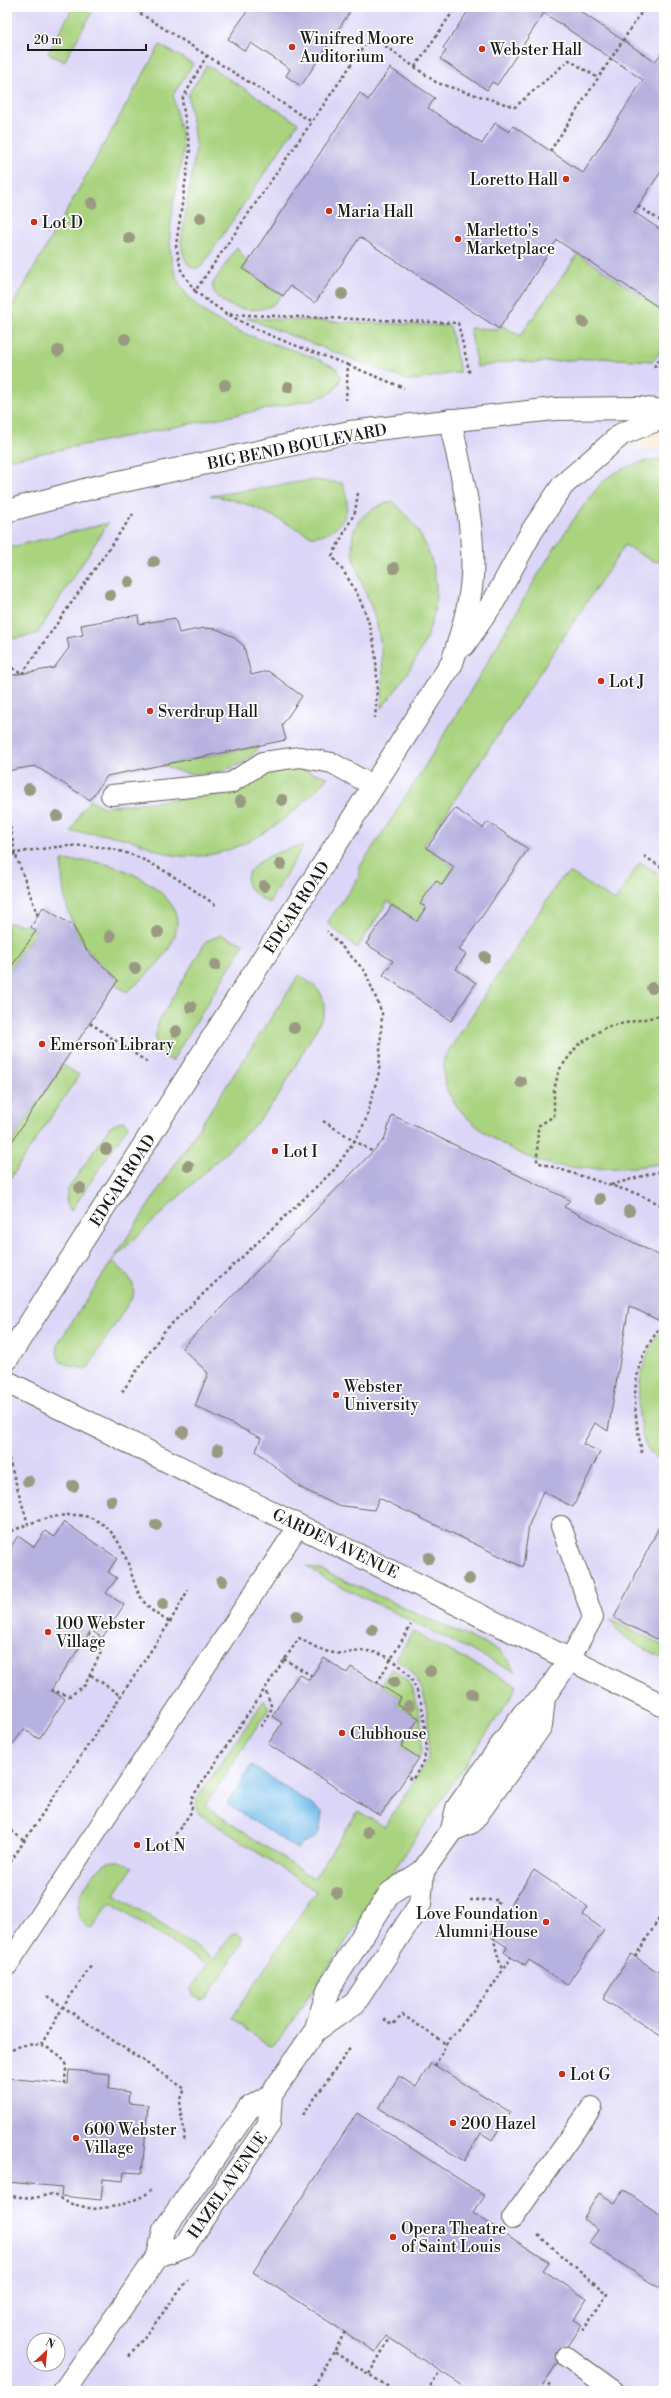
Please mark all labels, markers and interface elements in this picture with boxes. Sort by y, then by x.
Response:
scale bar [28,26,146,52]
place label: Winifred Moore Auditorium [299,29,414,67]
text: 20 m [34,33,62,48]
place label: Webster Hall [489,40,582,60]
marker: Winifred Moore Auditorium [287,42,297,52]
marker: Webster Hall [477,44,487,54]
place label: Loretto Hall [470,170,558,190]
marker: Loretto Hall [561,174,571,184]
place label: Maria Hall [337,202,414,222]
marker: Maria Hall [324,206,334,216]
place label: Lot D [42,213,83,233]
marker: Lot D [29,217,39,227]
place label: Marletto's Marketplace [466,221,555,259]
marker: Marletto's Marketplace [453,234,463,244]
street label: BIG BEND BOULEVARD [205,420,389,474]
place label: Lot J [609,672,645,692]
marker: Lot J [596,676,606,686]
place label: Sverdrup Hall [158,702,258,722]
marker: Sverdrup Hall [145,706,155,716]
street label: EDGAR ROAD [260,858,334,957]
place label: Emerson Library [50,1035,174,1055]
marker: Emerson Library [37,1039,47,1049]
street label: EDGAR ROAD [86,1131,160,1230]
place label: Lot I [283,1142,317,1162]
marker: Lot I [270,1146,280,1156]
place label: Webster University [343,1377,419,1415]
marker: Webster University [331,1390,341,1400]
street label: GARDEN AVENUE [269,1505,402,1583]
place label: 100 Webster Village [55,1614,145,1652]
marker: 100 Webster Village [43,1627,53,1637]
place label: Clubhouse [350,1724,427,1744]
marker: Clubhouse [337,1728,347,1738]
place label: Lot N [145,1836,185,1856]
marker: Lot N [132,1840,142,1850]
place label: Love Foundation Alumni House [416,1904,538,1942]
marker: Love Foundation Alumni House [541,1917,551,1927]
place label: Lot G [570,2065,610,2085]
marker: Lot G [557,2069,567,2079]
place label: 200 Hazel [461,2114,536,2134]
marker: 200 Hazel [448,2118,458,2128]
place label: 600 Webster Village [83,2120,177,2158]
street label: HAZEL AVENUE [184,2128,272,2243]
marker: 600 Webster Village [71,2133,81,2143]
place label: Opera Theatre of Saint Louis [401,2219,506,2257]
marker: Opera Theatre of Saint Louis [388,2232,398,2242]
north arrow [26,2332,66,2372]
text: N [43,2336,57,2352]

